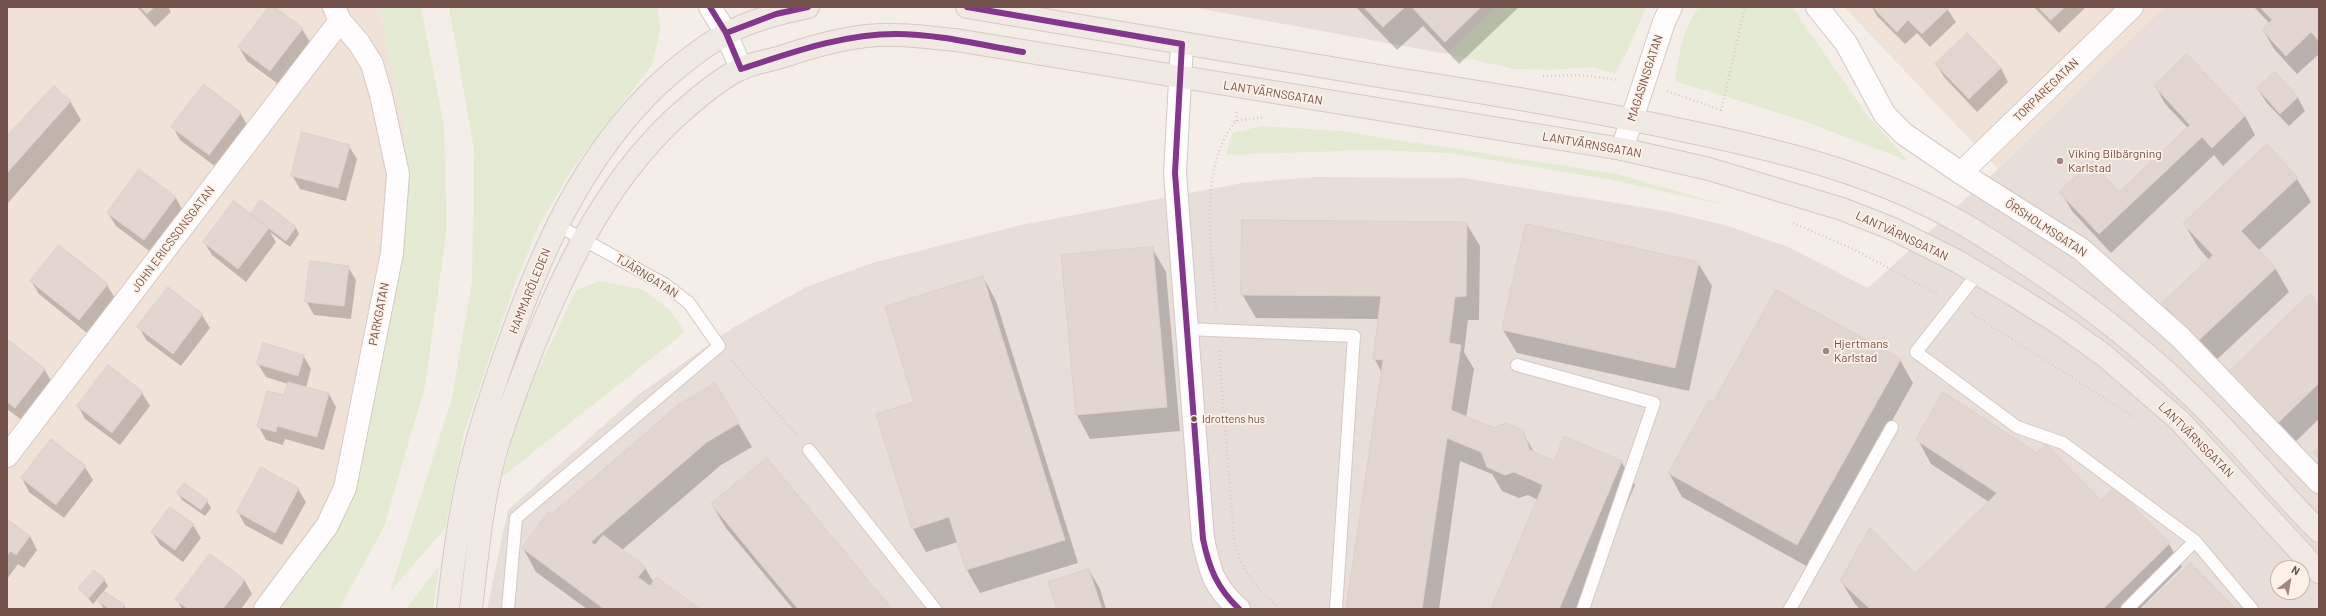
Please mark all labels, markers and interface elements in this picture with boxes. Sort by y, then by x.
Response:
street label: MAGASINSGATAN [1624,33,1666,123]
street label: TORPAREGATAN [2010,55,2082,125]
street label: LANTVÄRNSGATAN [1222,78,1324,108]
street label: LANTVÄRNSGATAN [1541,129,1643,161]
place label: Viking Bilbärgning Karlstad [2068,147,2162,175]
marker: Viking Bilbärgning Karlstad [2055,156,2065,166]
street label: JOHN ERICSSONSGATAN [128,183,218,295]
street label: ÖRSHOLMSGATAN [2002,196,2090,260]
street label: LANTVÄRNSGATAN [1853,208,1951,264]
street label: HAMMARÖLEDEN [506,246,554,336]
street label: TJÄRNGATAN [613,251,681,301]
street label: PARKGATAN [366,281,392,347]
place label: Hjertmans Karlstad [1834,337,1888,365]
marker: Hjertmans Karlstad [1821,346,1831,356]
street label: LANTVÄRNSGATAN [2155,399,2237,481]
place label: Idrottens hus [1202,412,1265,426]
marker: Idrottens hus [1189,414,1199,424]
north arrow [2270,560,2310,600]
text: N [2289,563,2302,578]

